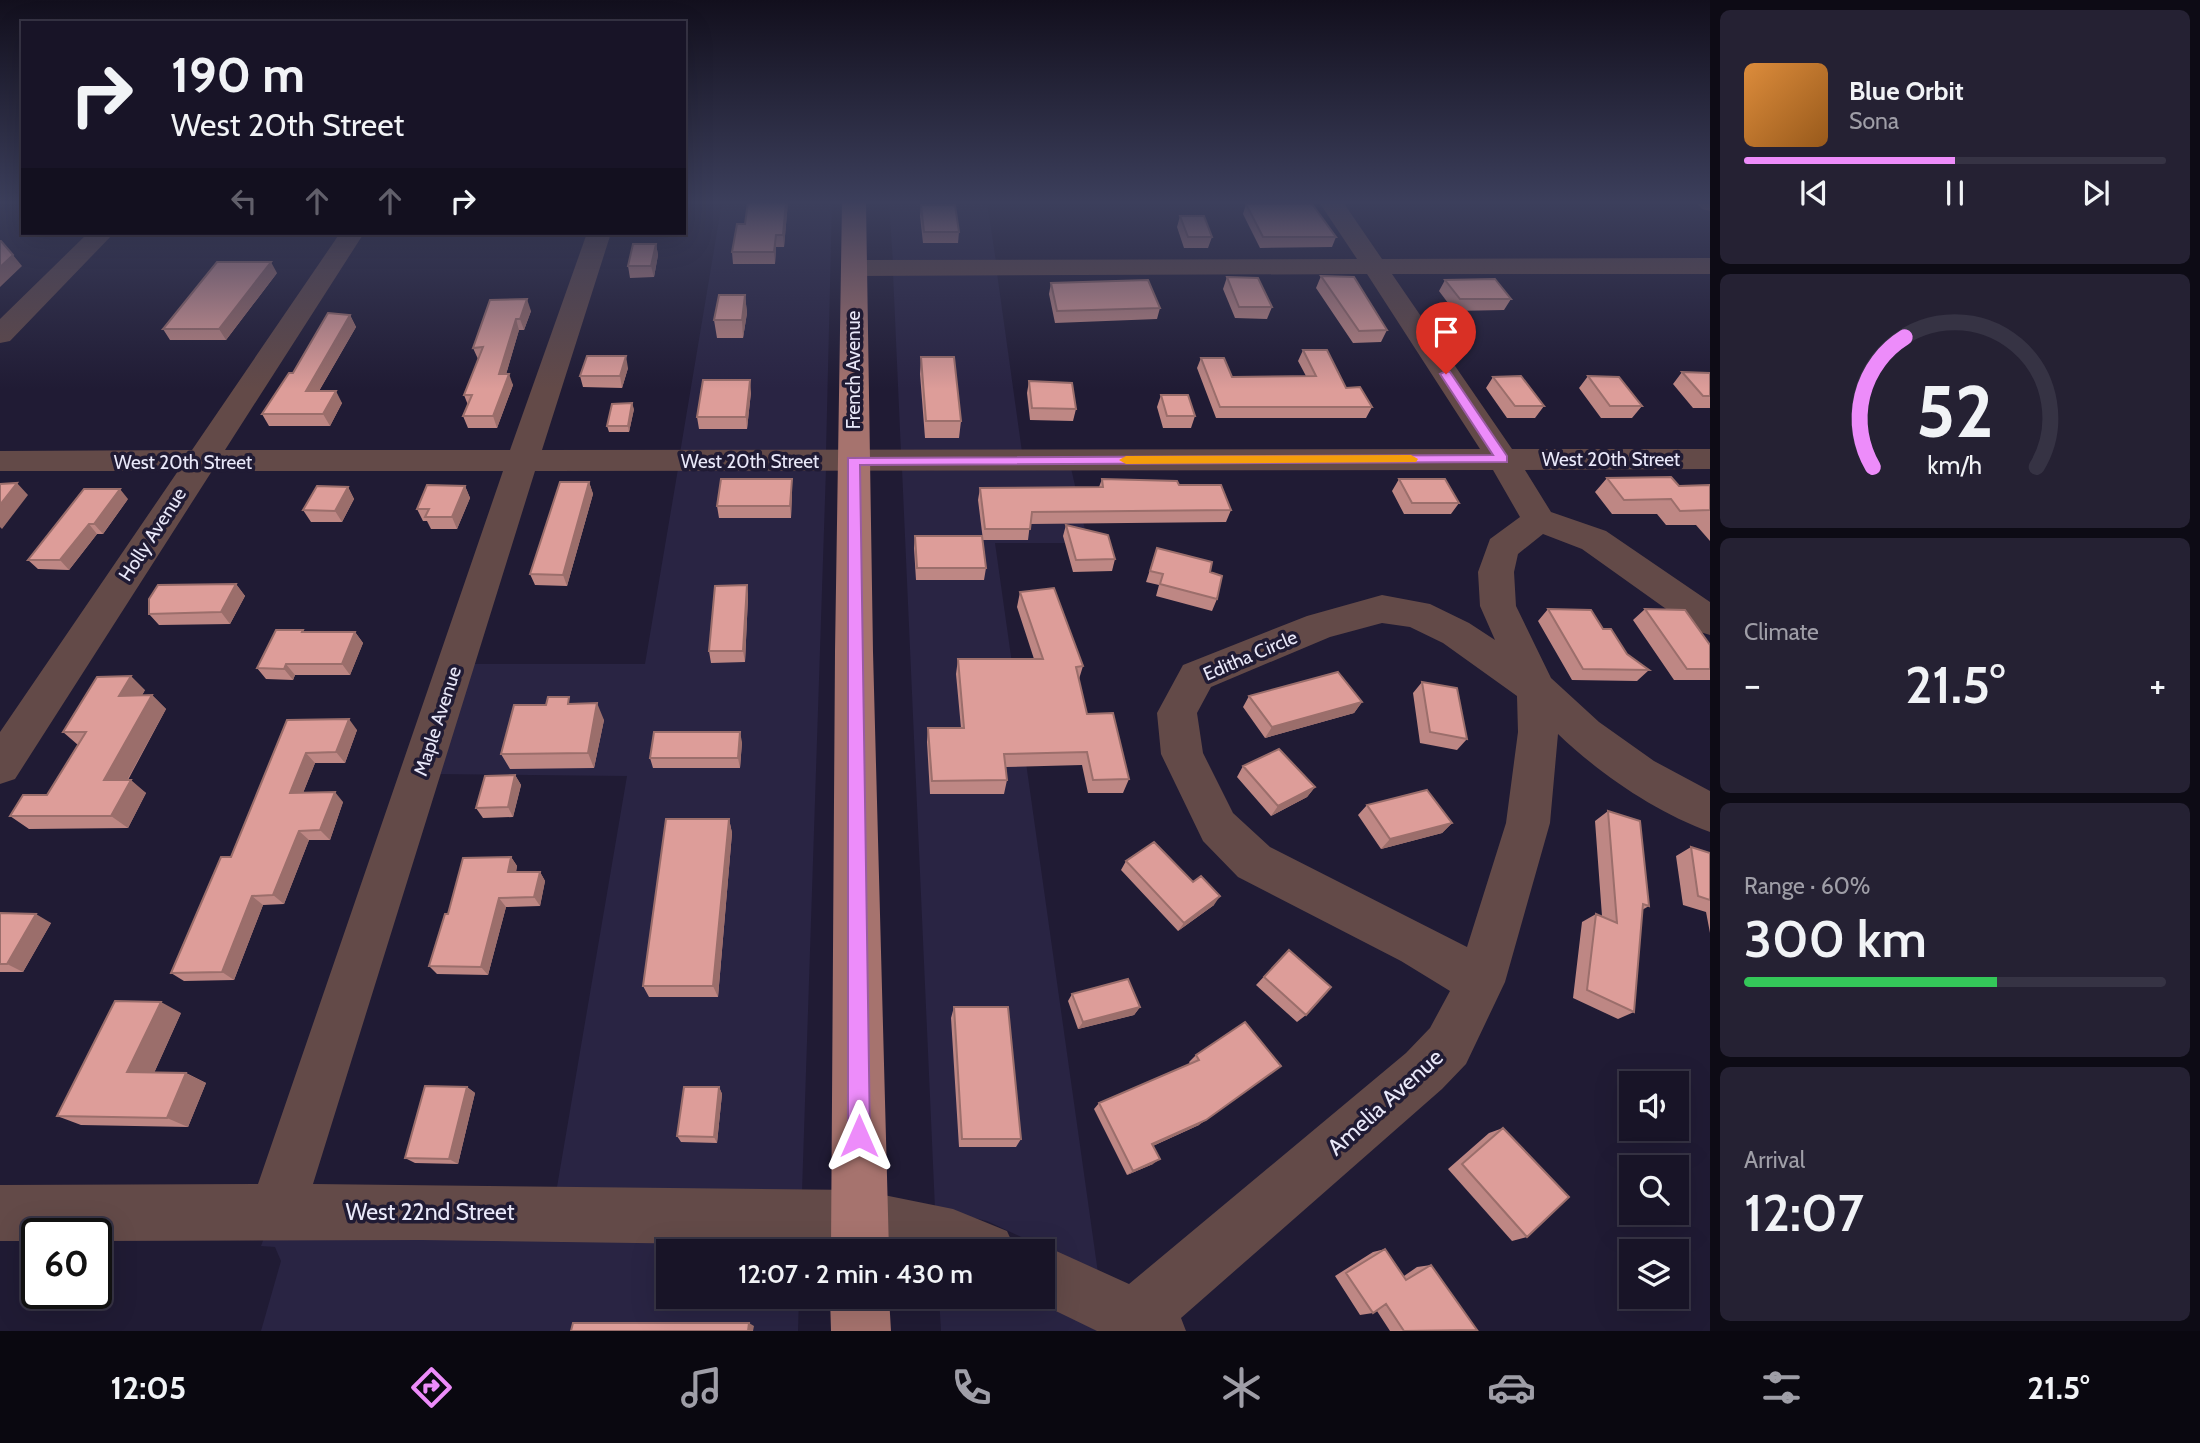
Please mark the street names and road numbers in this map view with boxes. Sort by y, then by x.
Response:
street label: French Avenue [842,310,865,429]
street label: West 20th Street [1542,448,1681,471]
street label: West 20th Street [681,450,820,473]
street label: West 20th Street [114,451,253,474]
street label: Holly Avenue [114,483,191,585]
street label: Editha Circle [1200,625,1301,686]
street label: Maple Avenue [409,663,466,779]
street label: Amelia Avenue [1322,1043,1449,1161]
street label: West 22nd Street [345,1198,515,1226]

